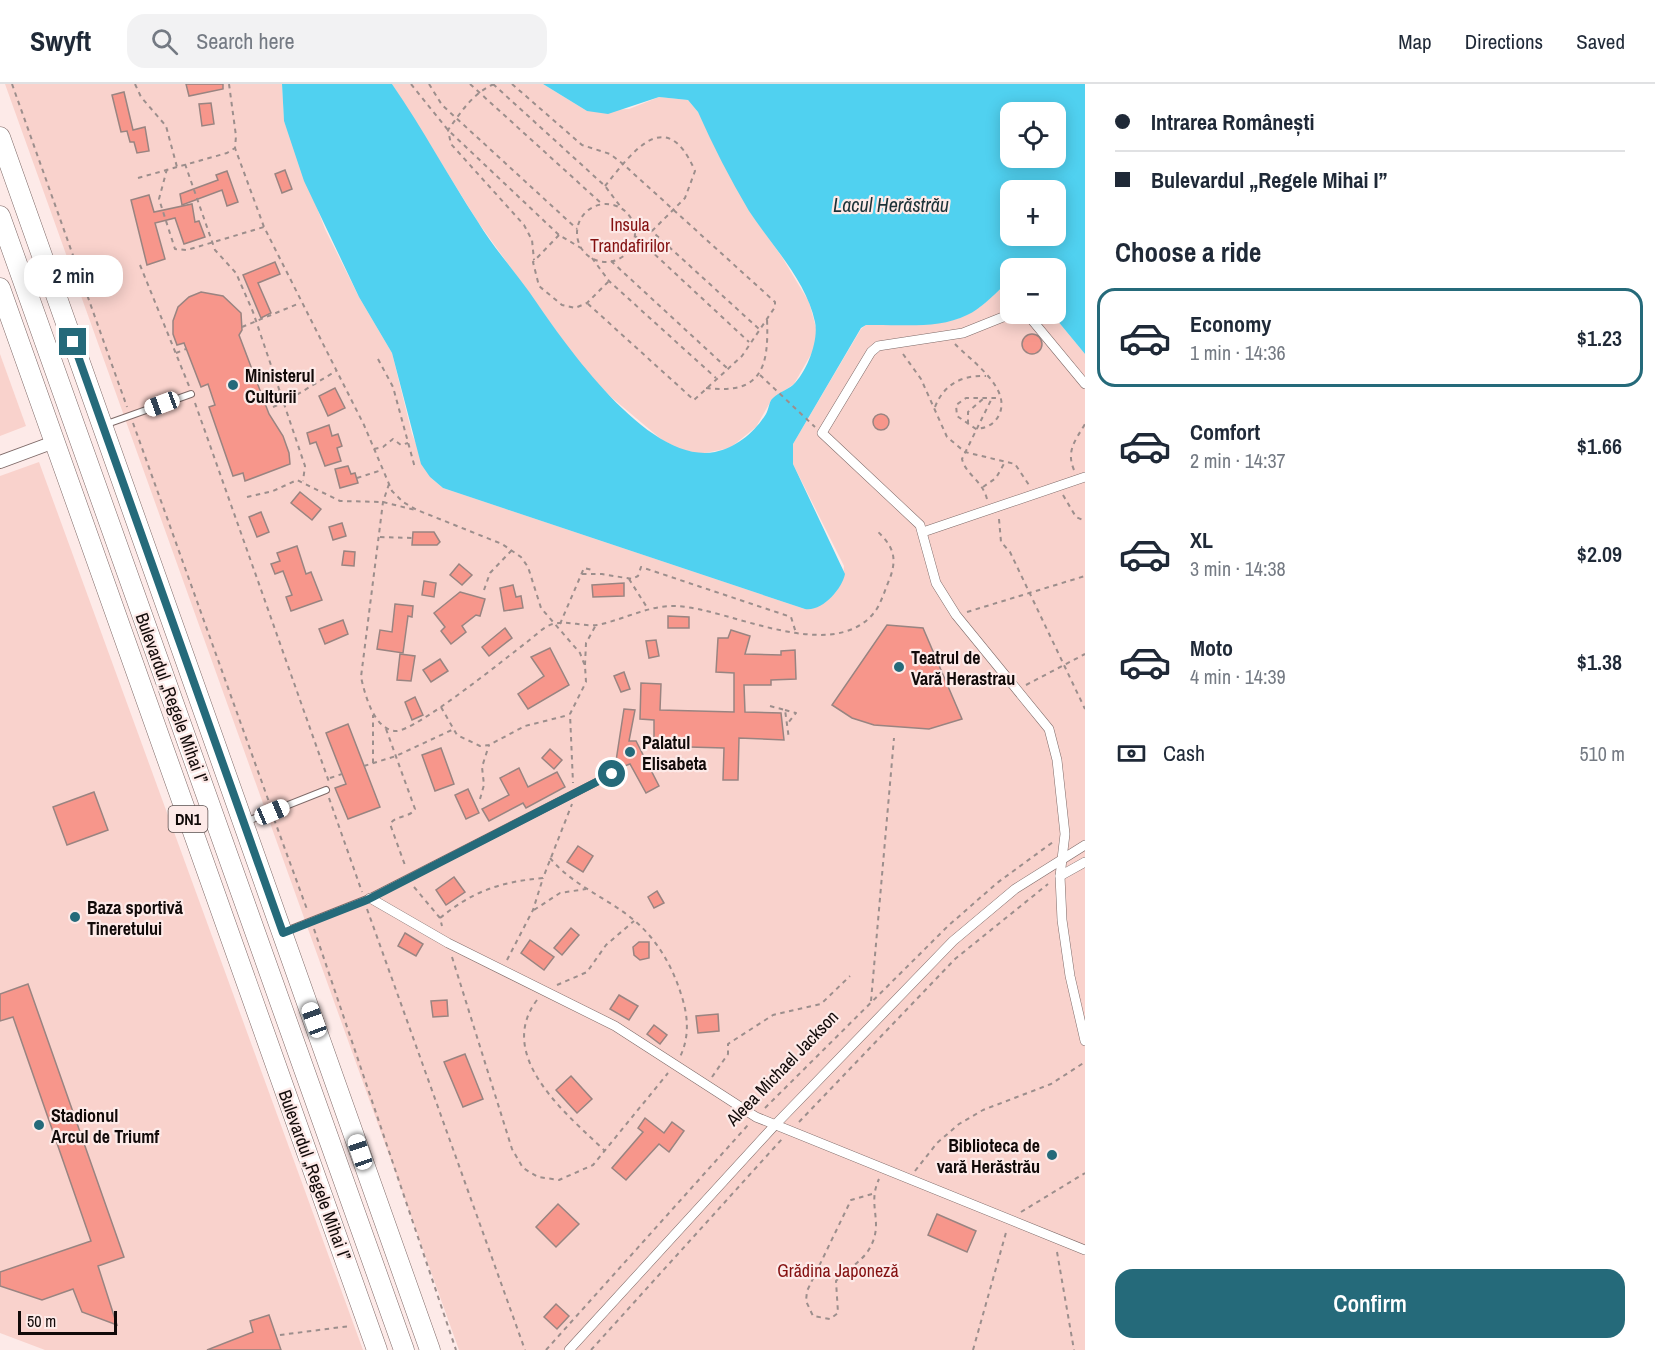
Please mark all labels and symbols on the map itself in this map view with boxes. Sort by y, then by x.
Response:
water label: Lacul Herăstrău [833,191,949,218]
park label: Insula Trandafirilor [590,212,670,258]
callout: 2 min [23,255,122,297]
route end [59,328,86,355]
place label: Ministerul Culturii [245,363,315,409]
marker: Ministerul Culturii [226,378,240,392]
car [142,389,182,419]
street label: Bulevardul „Regele Mihai I” [130,609,214,787]
place label: Teatrul de Vară Herastrau [911,645,1015,691]
marker: Teatrul de Vară Herastrau [892,660,906,674]
place label: Palatul Elisabeta [642,730,708,776]
marker: Palatul Elisabeta [623,745,637,759]
route start [598,760,625,787]
car [252,797,292,827]
road number: DN1 [168,806,207,832]
place label: Baza sportivă Tineretului [87,895,184,941]
marker: Baza sportivă Tineretului [68,910,82,924]
car [299,1000,329,1040]
street label: Aleea Michael Jackson [720,1005,844,1132]
street label: Bulevardul „Regele Mihai I” [273,1086,357,1264]
place label: Stadionul Arcul de Triumf [51,1103,159,1149]
marker: Stadionul Arcul de Triumf [32,1118,46,1132]
car [346,1132,374,1172]
place label: Biblioteca de vară Herăstrău [937,1133,1040,1179]
marker: Biblioteca de vară Herăstrău [1045,1148,1059,1162]
park label: Grădina Japoneză [777,1258,899,1283]
scale bar [18,1308,117,1336]

